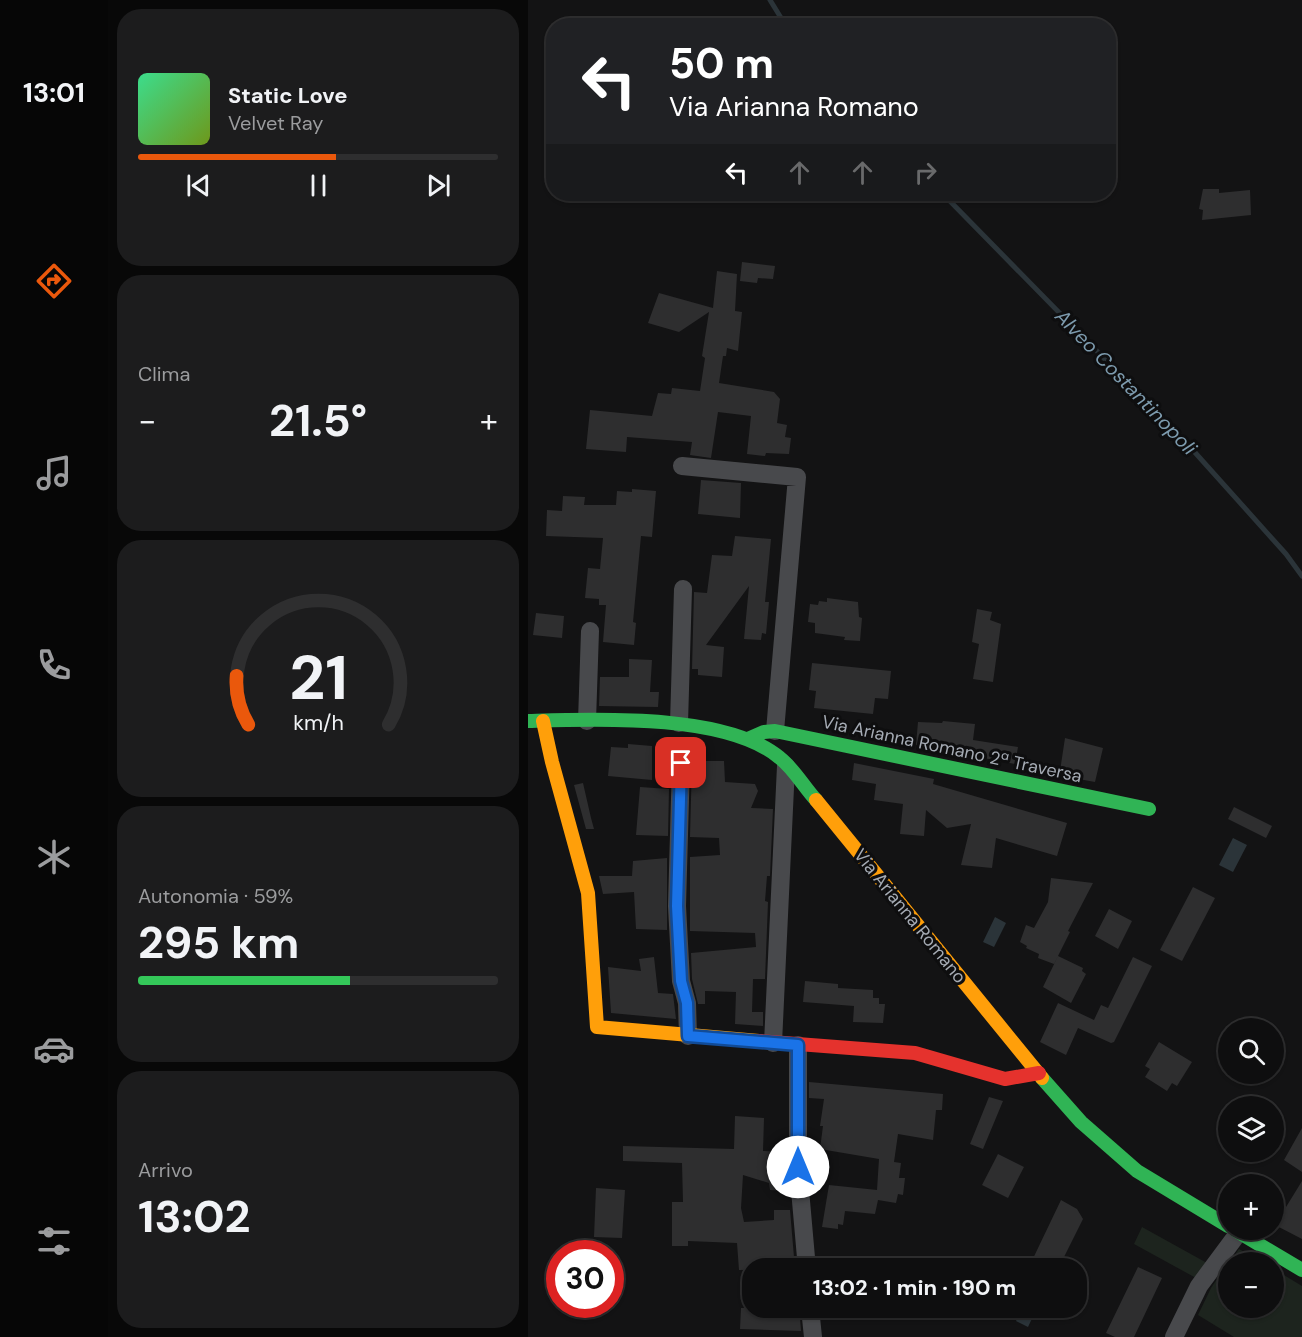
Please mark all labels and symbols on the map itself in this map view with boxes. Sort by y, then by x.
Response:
water label: Alveo Costantinopoli [1049,303,1203,461]
street label: Via Arianna Romano 2ª Traversa [820,710,1084,788]
pin [655,737,706,788]
street label: Via Arianna Romano [848,844,972,988]
position arrow [766,1135,830,1199]
speed limit sign: 30 [546,1240,624,1318]

